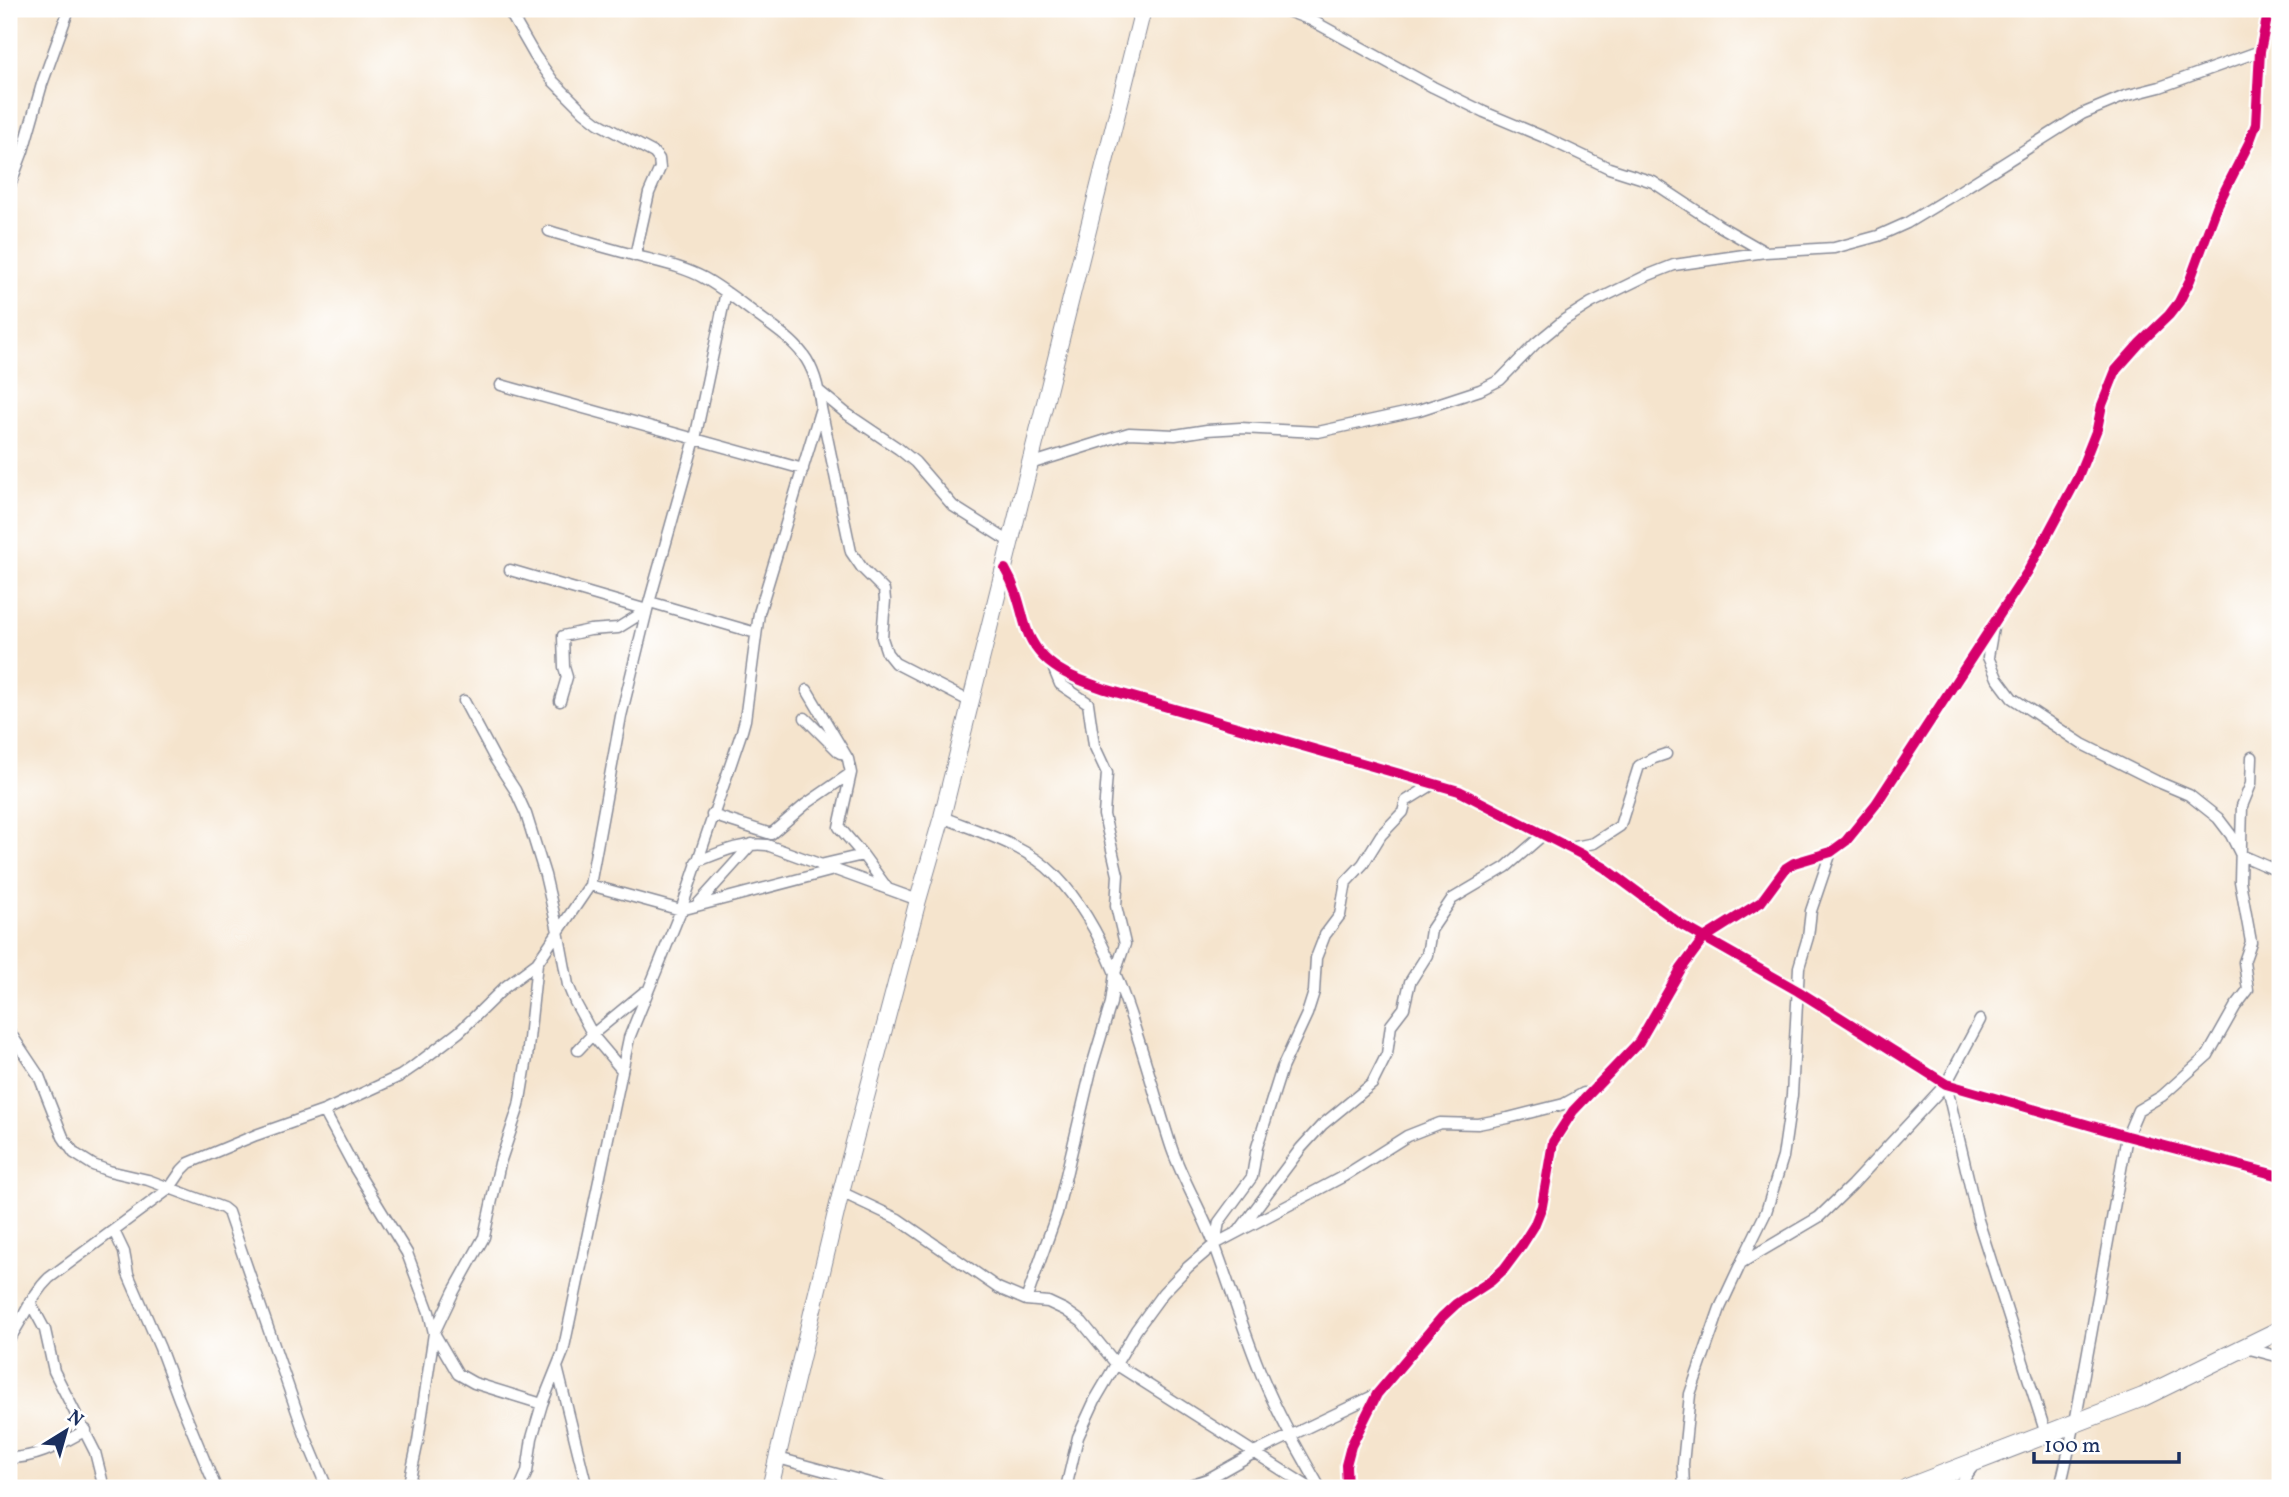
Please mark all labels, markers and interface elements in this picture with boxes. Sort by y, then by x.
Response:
north arrow [32,1396,102,1466]
text: N [62,1404,89,1434]
scale bar [2034,1420,2179,1464]
text: 100 m [2044,1432,2101,1461]

